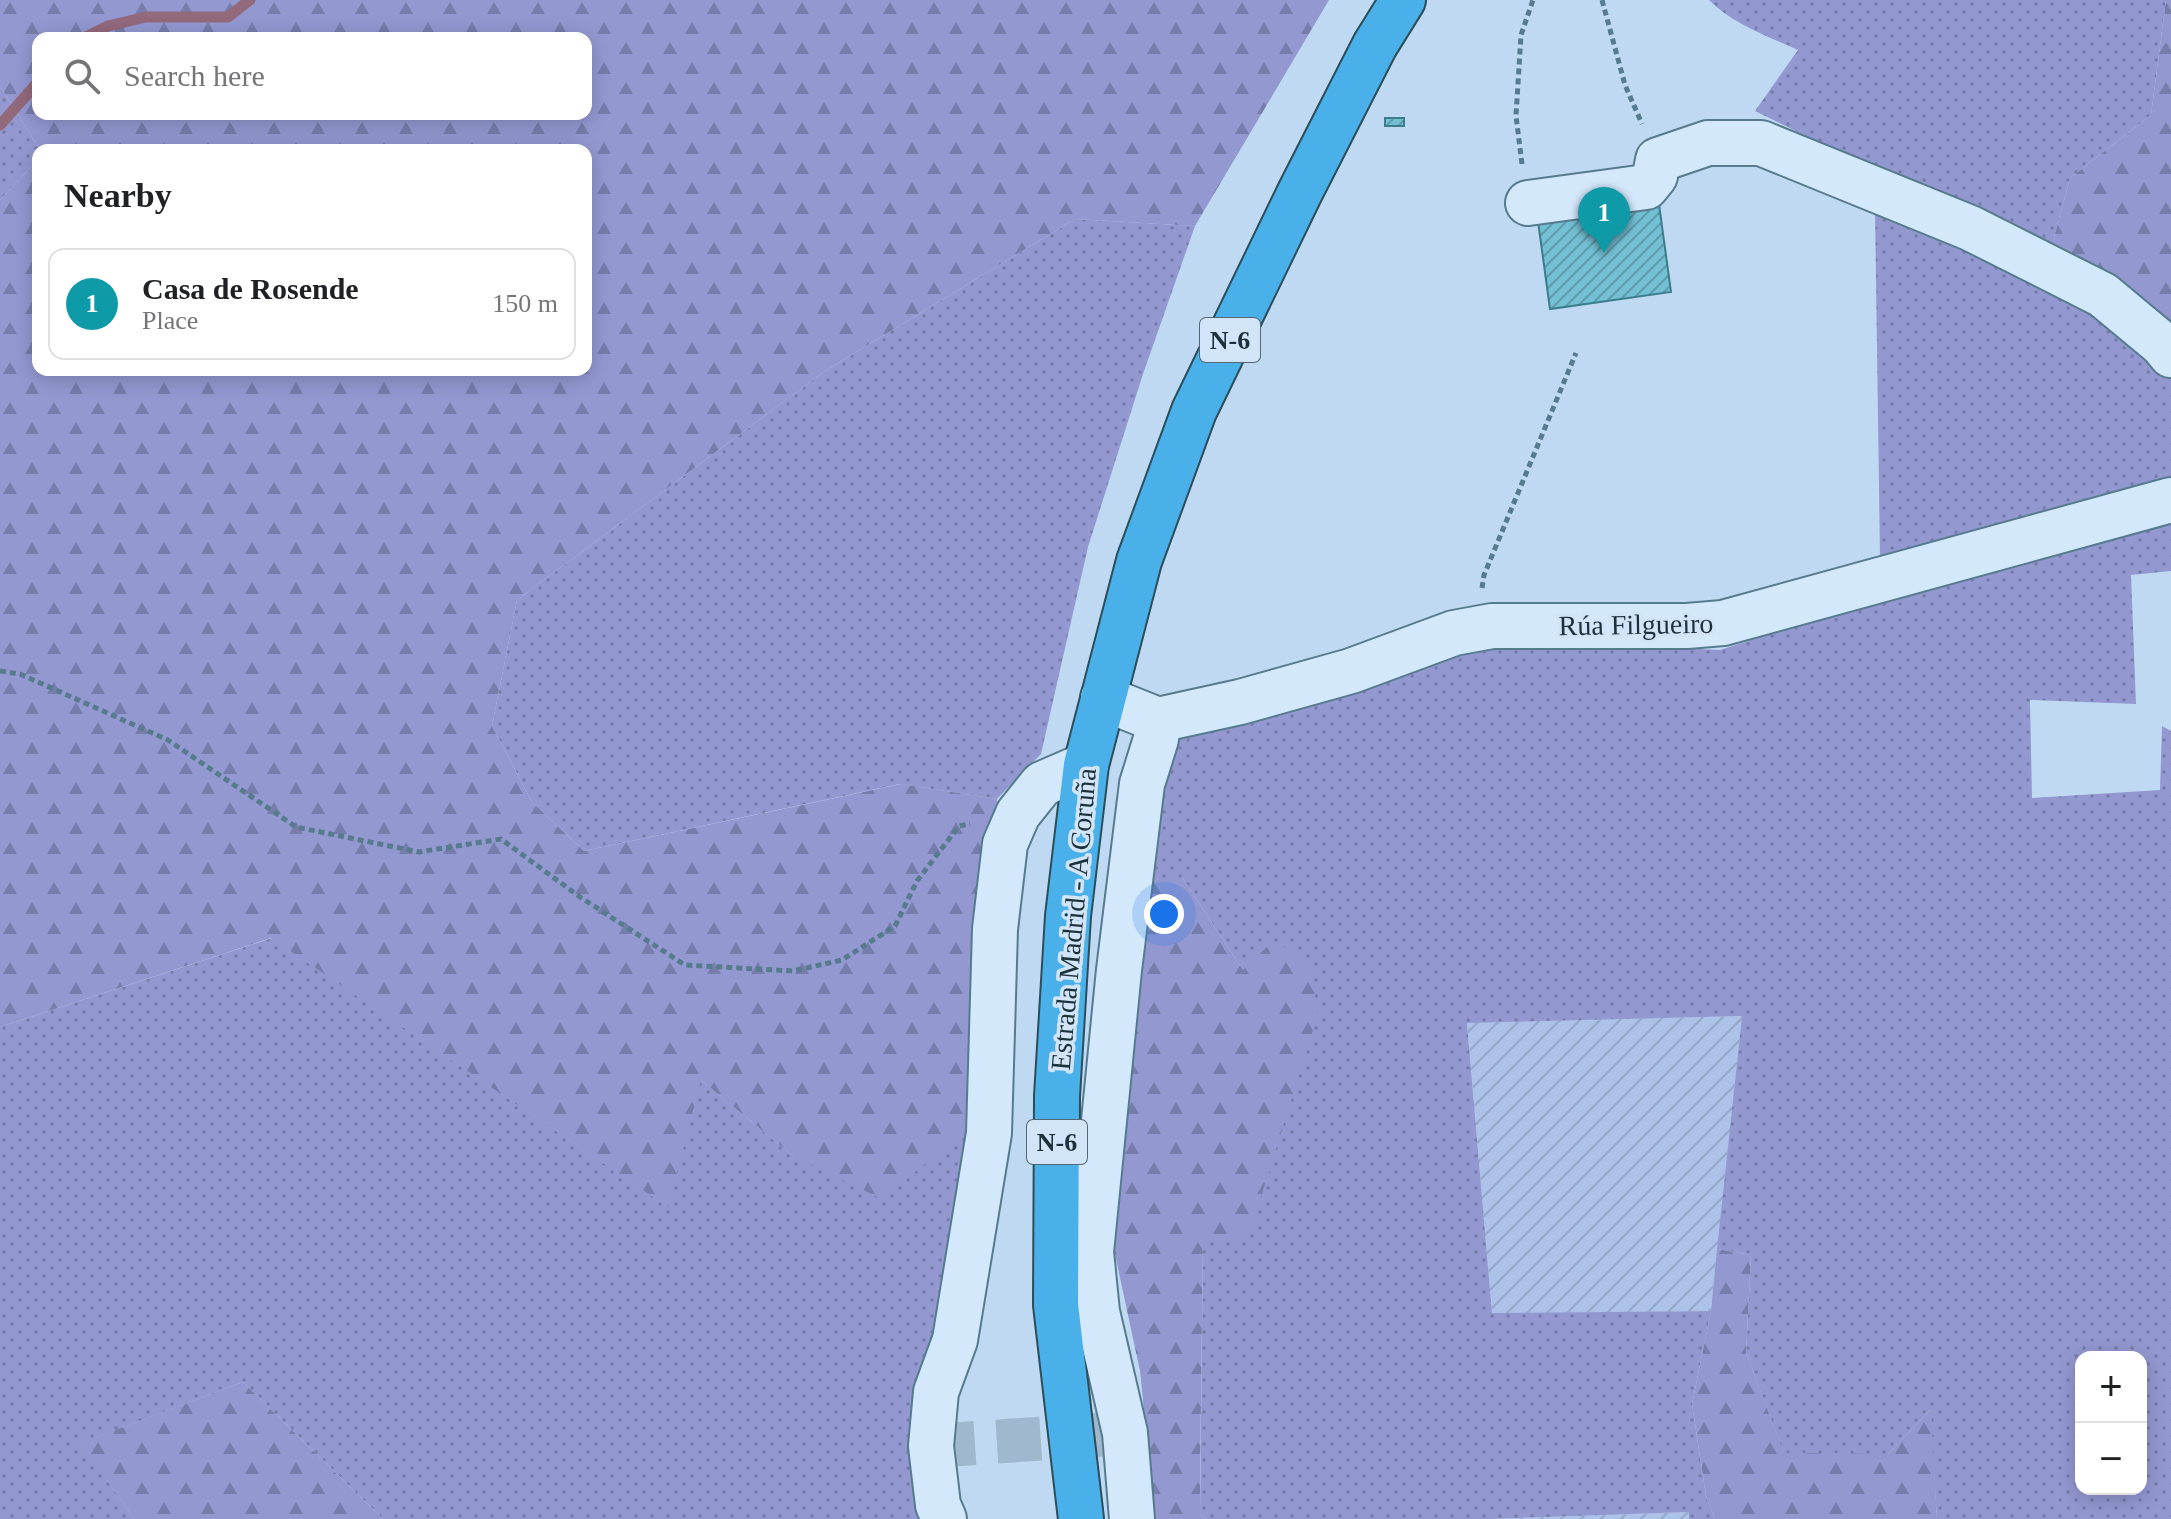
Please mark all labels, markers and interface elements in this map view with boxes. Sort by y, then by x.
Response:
search box [32,32,592,120]
icon: search [60,54,104,98]
text: Search here [124,59,265,92]
text: Nearby [64,177,172,214]
pin: 1 [1578,187,1630,253]
text: Casa de Rosende [142,272,359,305]
text: 1 [86,289,99,318]
text: 150 m [492,289,558,318]
text: Place [142,306,198,335]
road number: N-6 [1200,318,1260,362]
street label: Rúa Filgueiro [1558,608,1714,641]
street label: Estrada Madrid - A Coruña [1045,766,1102,1071]
your location [1144,894,1184,934]
road number: N-6 [1027,1120,1087,1164]
map controls [2075,1351,2147,1495]
button: + [2075,1351,2147,1423]
button: − [2075,1423,2147,1495]

